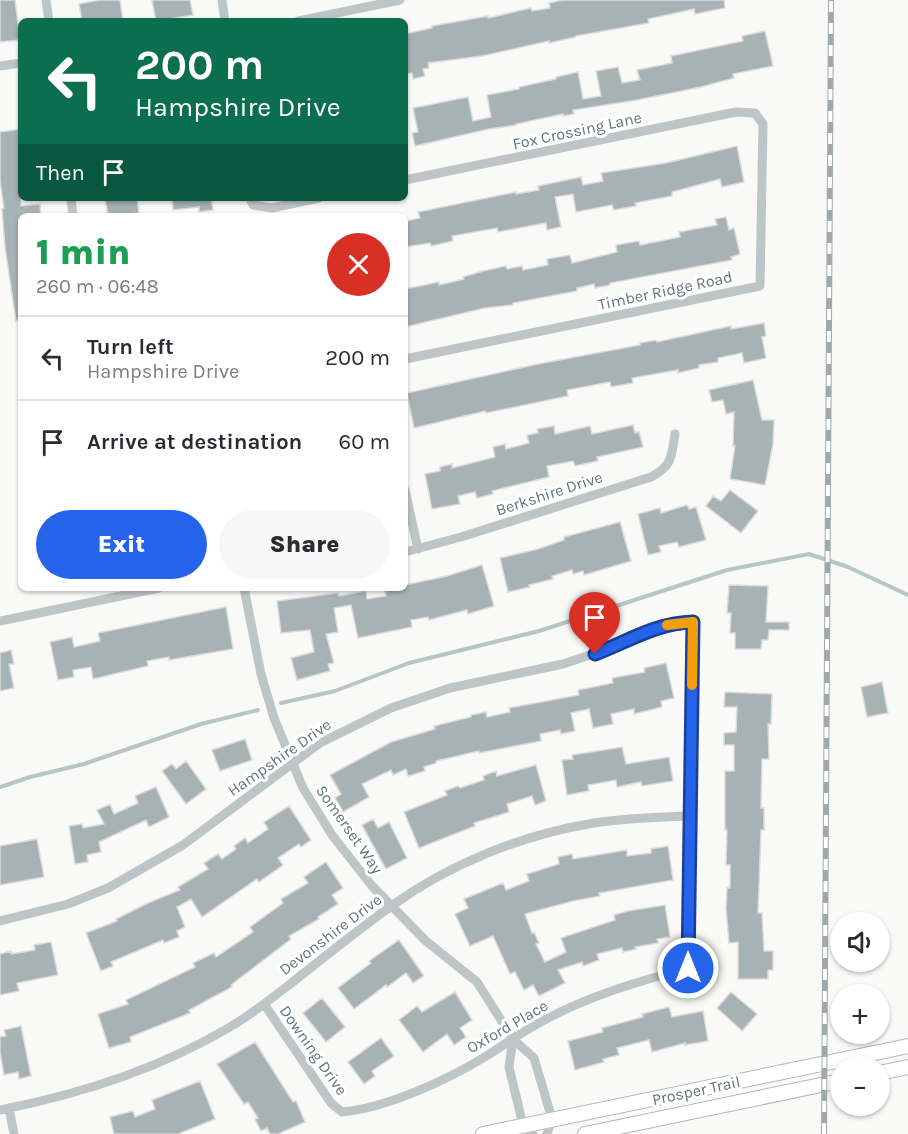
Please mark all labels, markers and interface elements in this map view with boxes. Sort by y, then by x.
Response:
text: 200 m [135,40,264,90]
icon: left [36,42,114,120]
text: Hampshire Drive [135,91,341,123]
street label: Fox Crossing Lane [511,108,643,153]
icon: arrive [97,156,130,189]
text: Then [36,160,85,186]
text: 1 min [36,231,130,273]
button: close [327,233,390,296]
street label: Timber Ridge Road [596,267,734,314]
text: 260 m · 06:48 [36,275,159,298]
text: Turn left [87,334,174,360]
icon: left [36,342,69,375]
text: 200 m [325,345,390,371]
text: Hampshire Drive [87,360,239,383]
icon: arrive [36,426,69,459]
text: Arrive at destination [87,429,302,455]
text: 60 m [339,429,390,455]
street label: Berkshire Drive [493,467,605,520]
button: Exit [36,510,207,579]
button: Share [219,510,390,579]
pin [569,592,620,654]
icon: arrive [578,601,611,634]
street label: Hampshire Drive [224,715,335,800]
street label: Somerset Way [312,781,387,878]
street label: Devonshire Drive [275,890,385,979]
map controls [830,912,890,1116]
button: sound [830,912,890,972]
position arrow [656,936,720,1000]
button: + [830,984,890,1044]
street label: Oxford Place [463,996,551,1057]
street label: Downing Drive [276,1002,352,1099]
button: − [830,1056,890,1116]
street label: Prosper Trail [650,1072,742,1109]

